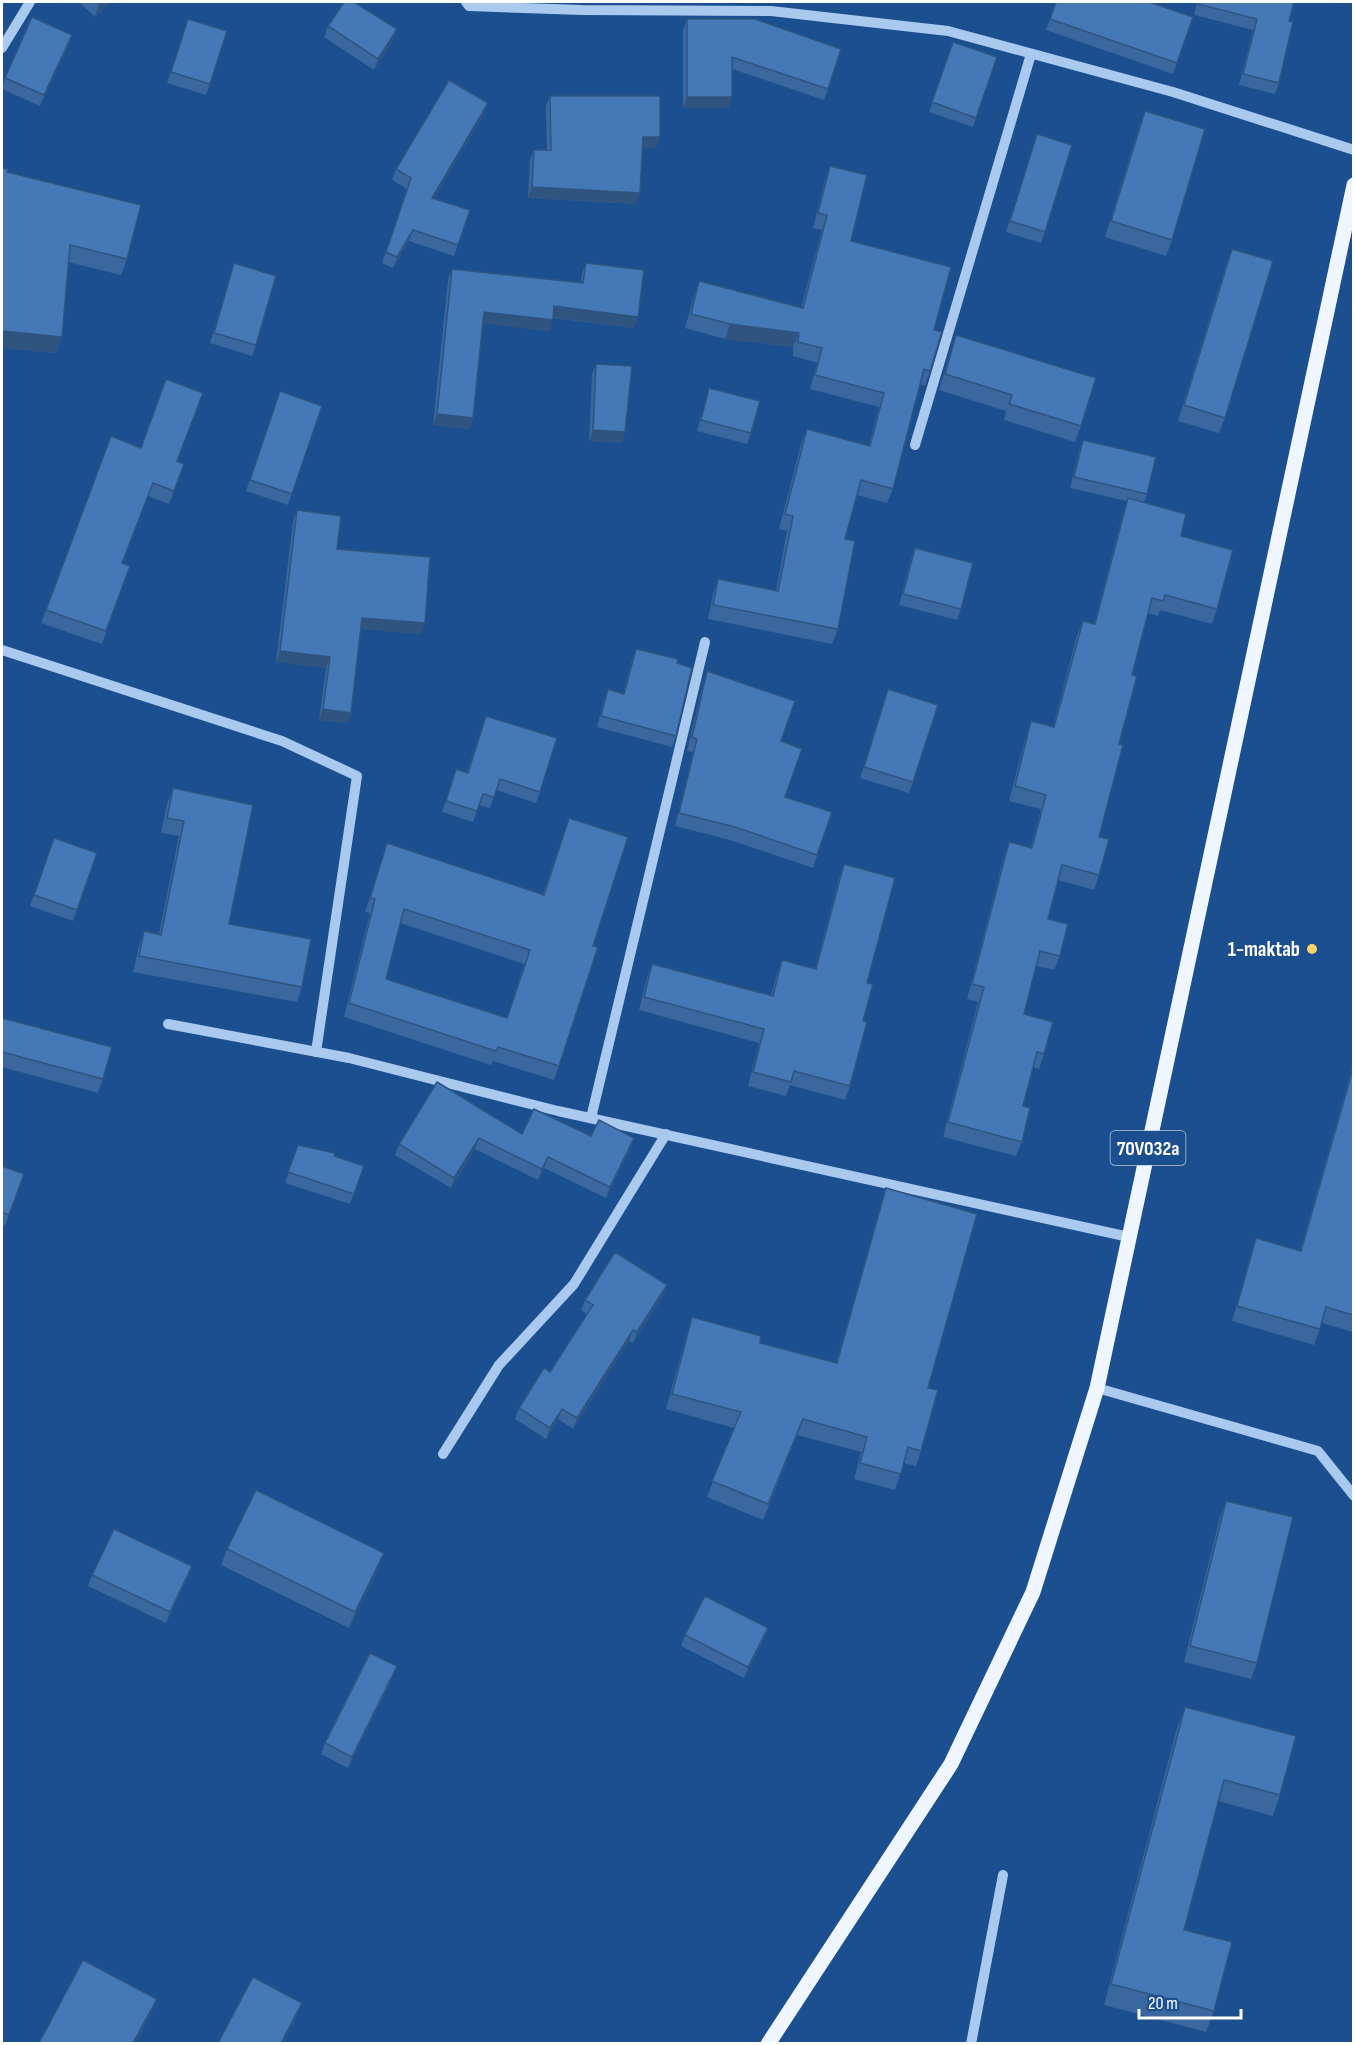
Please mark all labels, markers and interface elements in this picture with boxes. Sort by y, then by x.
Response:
place label: 1-maktab [1228,937,1300,962]
marker: 1-maktab [1305,942,1319,956]
road number: 70V032a [1110,1131,1186,1165]
scale bar [1139,1982,1241,2020]
text: 20 m [1148,1993,1178,2014]

